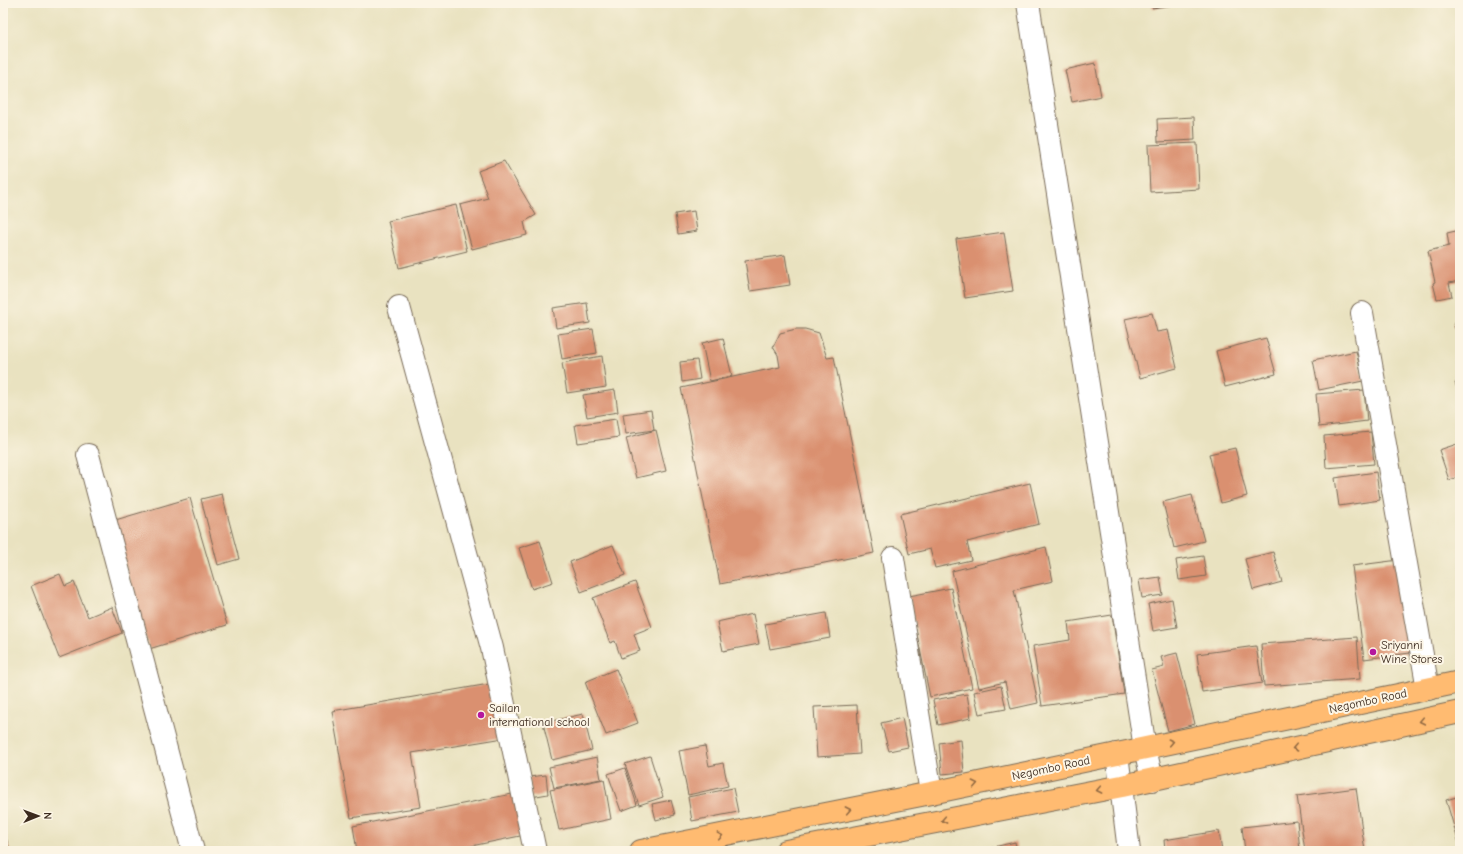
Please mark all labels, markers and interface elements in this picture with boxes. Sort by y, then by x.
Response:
place label: Sriyanni Wine Stores [1381,638,1442,666]
marker: Sriyanni Wine Stores [1368,647,1378,657]
street label: Negombo Road [1328,686,1408,716]
place label: Sailan international school [489,701,590,729]
marker: Sailan international school [476,710,486,720]
one-way arrow [1419,716,1425,724]
one-way arrow [1168,739,1174,747]
one-way arrow [1292,744,1298,752]
street label: Negombo Road [1011,753,1091,783]
one-way arrow [972,780,978,788]
one-way arrow [1096,786,1102,794]
north arrow [18,796,58,836]
one-way arrow [845,806,851,814]
text: N [41,812,54,820]
one-way arrow [941,815,947,824]
one-way arrow [717,832,723,840]

